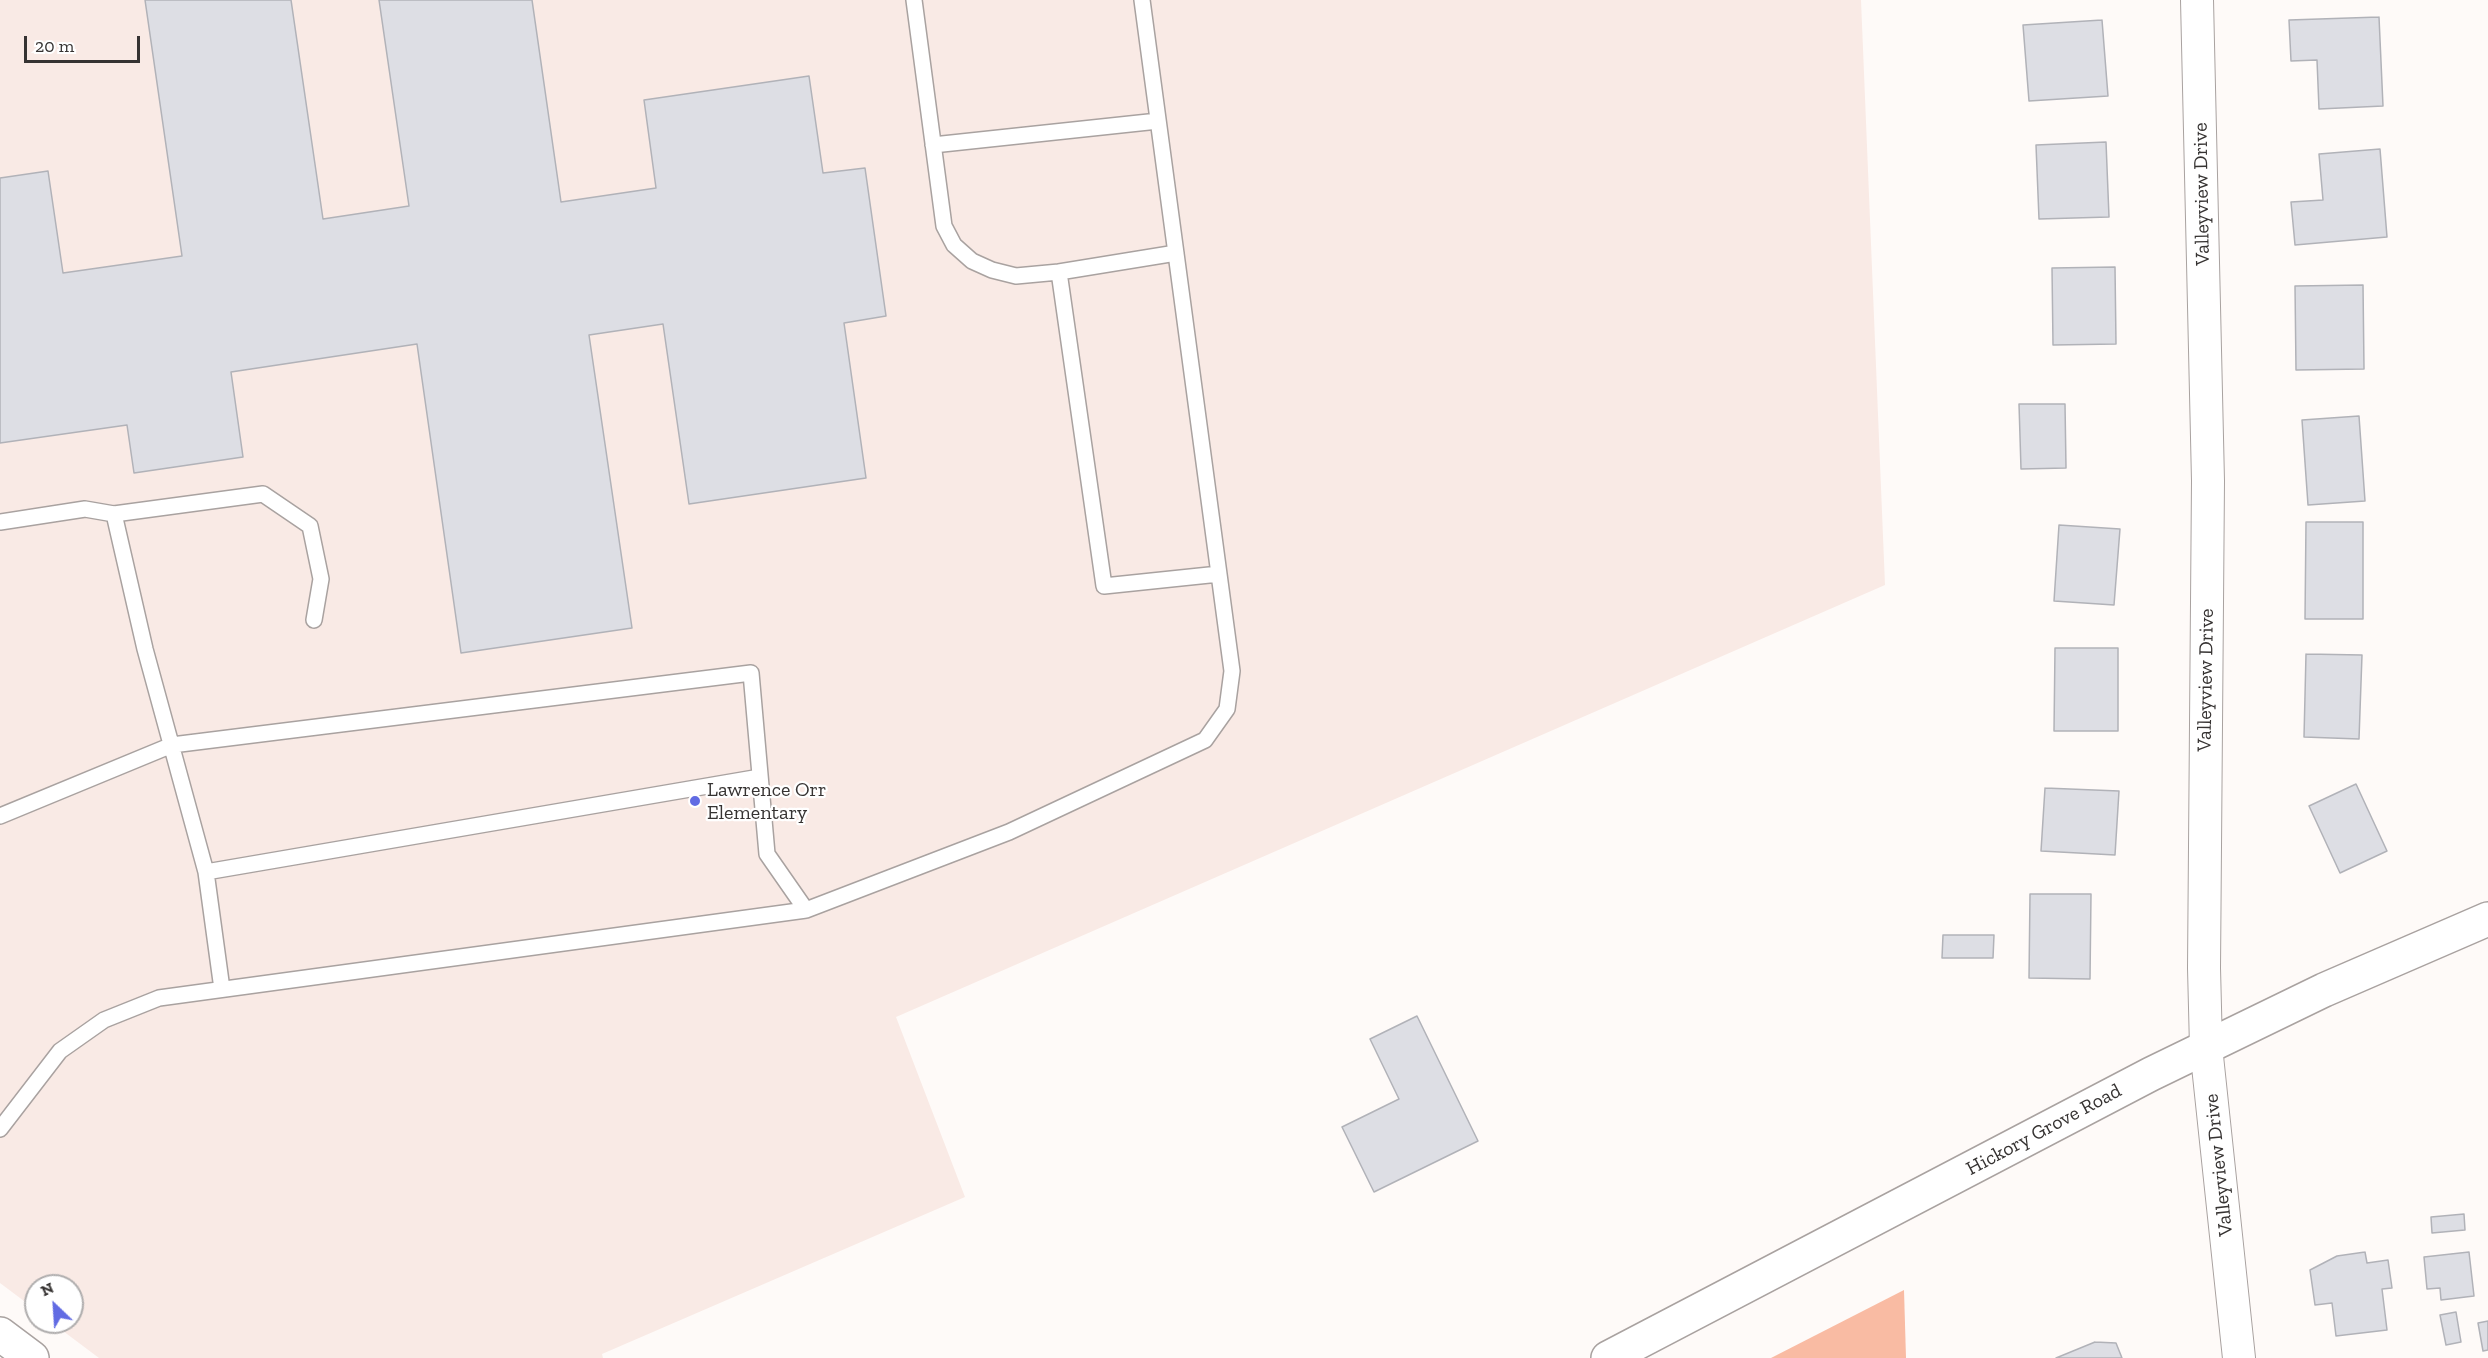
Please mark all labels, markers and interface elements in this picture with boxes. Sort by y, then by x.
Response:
scale bar [27,24,142,62]
text: 20 m [35,35,74,57]
street label: Valleyview Drive [2189,122,2215,266]
street label: Valleyview Drive [2193,608,2219,752]
place label: Lawrence Orr Elementary [707,778,826,825]
marker: Lawrence Orr Elementary [688,794,702,808]
street label: Hickory Grove Road [1962,1079,2126,1181]
street label: Valleyview Drive [2200,1093,2238,1237]
north arrow [24,1274,84,1334]
text: N [37,1278,57,1300]

